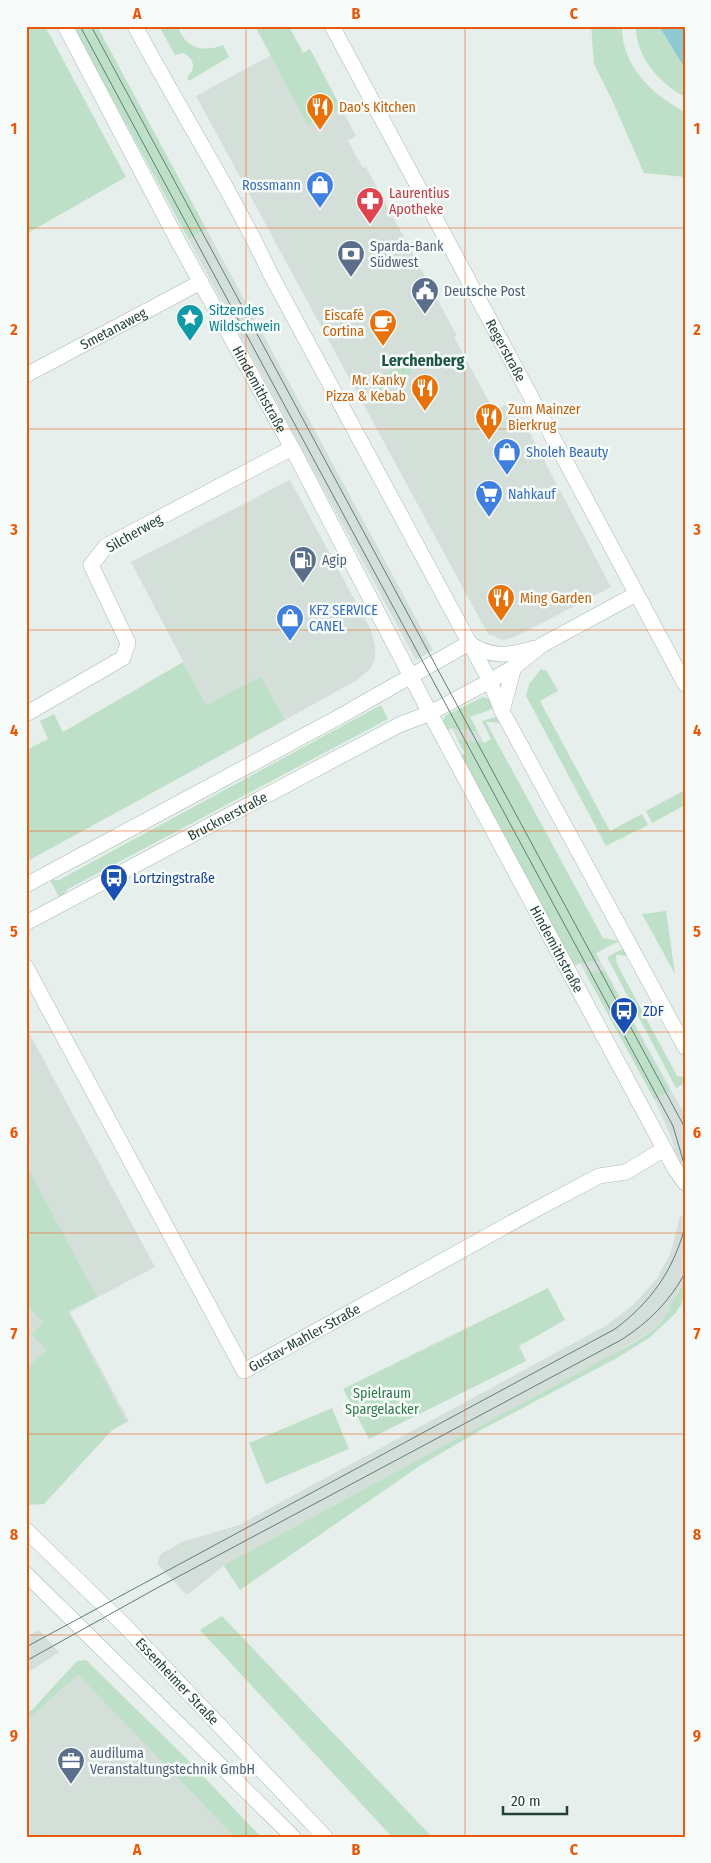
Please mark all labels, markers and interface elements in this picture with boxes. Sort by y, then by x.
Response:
text: A [132,4,142,23]
text: B [352,4,361,23]
text: C [570,4,579,23]
restaurant icon: Dao's Kitchen [305,92,335,131]
place label: Dao's Kitchen [339,99,416,116]
text: 1 [11,119,17,138]
text: 1 [694,119,700,138]
shop icon: Rossmann [305,170,335,209]
place label: Rossmann [242,177,301,194]
place label: Laurentius Apotheke [389,185,450,218]
pharmacy icon: Laurentius Apotheke [355,186,385,225]
place label: Sparda-Bank Südwest [370,238,444,271]
bank icon: Sparda-Bank Südwest [336,239,366,278]
public building icon: Deutsche Post [410,276,440,315]
place label: Deutsche Post [444,283,526,300]
place label: Sitzendes Wildschwein [209,302,280,335]
place icon: Sitzendes Wildschwein [175,303,205,342]
street label: Smetanaweg [77,304,150,354]
place label: Eiscafé Cortina [323,307,364,340]
cafe icon: Eiscafé Cortina [368,308,398,347]
street label: Regerstraße [482,316,529,385]
text: 2 [9,320,18,339]
text: 2 [692,320,701,339]
street label: Hindemithstraße [228,343,290,436]
district label: Lerchenberg [382,351,465,370]
place label: Mr. Kanky Pizza & Kebab [326,372,407,405]
restaurant icon: Mr. Kanky Pizza & Kebab [410,373,440,412]
place label: Zum Mainzer Bierkrug [508,401,581,434]
restaurant icon: Zum Mainzer Bierkrug [474,402,504,441]
shop icon: Sholeh Beauty [492,437,522,476]
place label: Sholeh Beauty [526,444,609,461]
supermarket icon: Nahkauf [474,479,504,518]
place label: Nahkauf [508,486,557,503]
street label: Silcherweg [103,510,166,556]
text: 3 [9,520,18,539]
text: 3 [692,520,701,539]
fuel station icon: Agip [288,545,318,584]
place label: Agip [322,552,347,569]
restaurant icon: Ming Garden [486,583,516,622]
place label: Ming Garden [520,590,592,607]
place label: KFZ SERVICE CANEL [309,602,378,635]
shop icon: KFZ SERVICE CANEL [275,603,305,642]
text: 4 [10,721,18,740]
text: 4 [693,721,701,740]
street label: Brucknerstraße [185,788,270,845]
bus stop icon: Lortzingstraße [99,863,129,902]
place label: Lortzingstraße [133,870,215,887]
street label: Hindemithstraße [526,903,587,996]
text: 5 [10,922,18,941]
text: 5 [693,922,701,941]
bus stop icon: ZDF [609,996,639,1035]
place label: ZDF [643,1003,664,1020]
text: 6 [10,1123,18,1142]
text: 6 [693,1123,701,1142]
street label: Gustav-Mahler-Straße [246,1300,363,1376]
text: 7 [11,1324,18,1343]
text: 7 [694,1324,701,1343]
park label: Spielraum Spargelacker [345,1385,419,1418]
text: 8 [10,1525,19,1544]
text: 8 [693,1525,702,1544]
street label: Essenheimer Straße [132,1634,222,1729]
text: 9 [10,1726,18,1745]
text: 9 [693,1726,701,1745]
place label: audiluma Veranstaltungstechnik GmbH [90,1745,255,1778]
office icon: audiluma Veranstaltungstechnik GmbH [56,1746,86,1785]
scale bar [503,1783,567,1815]
text: 20 m [511,1792,541,1810]
text: A [132,1840,142,1859]
text: B [352,1840,361,1859]
text: C [570,1840,579,1859]

